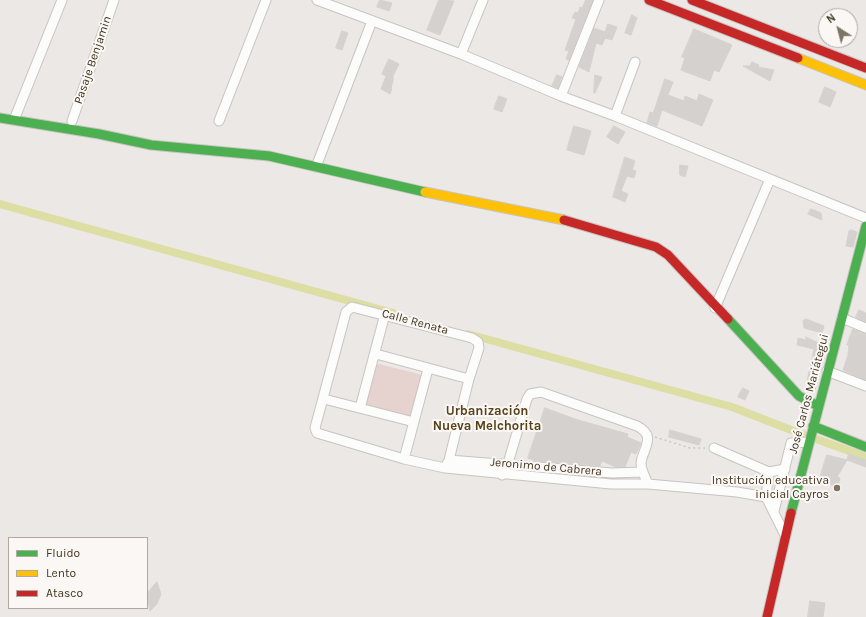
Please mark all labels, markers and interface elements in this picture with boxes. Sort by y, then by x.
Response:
north arrow [818,8,858,48]
text: N [824,11,838,26]
street label: Pasaje Benjamin [71,14,115,106]
street label: Calle Renata [380,306,450,338]
street label: José Carlos Mariátegui [786,332,832,456]
district label: Urbanización Nueva Melchorita [433,403,541,434]
street label: Jeronimo de Cabrera [490,455,602,479]
place label: Institución educativa inicial Cayros [712,474,829,502]
marker: Institución educativa inicial Cayros [832,483,842,493]
legend [8,537,148,609]
text: Fluido [46,546,80,560]
text: Lento [46,566,76,580]
text: Atasco [46,586,83,600]

